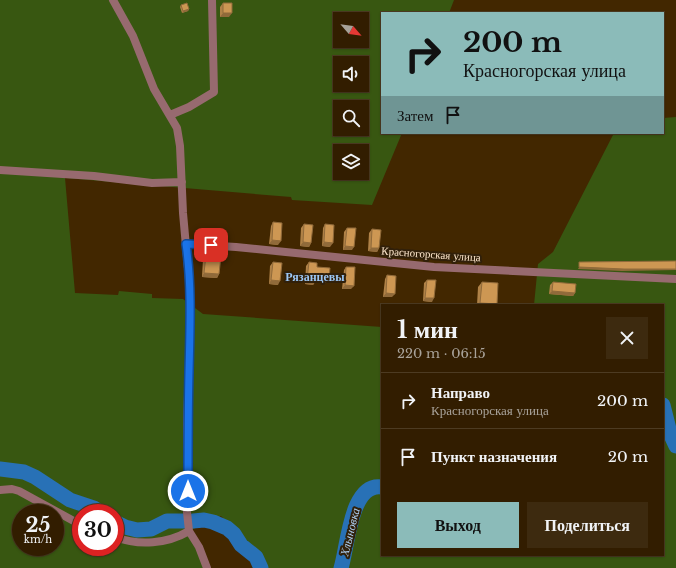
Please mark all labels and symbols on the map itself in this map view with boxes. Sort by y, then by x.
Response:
north arrow [333,12,369,48]
pin [194,228,228,262]
street label: Красногорская улица [381,244,481,264]
district label: Рязанцевы [285,269,345,284]
position arrow [167,470,209,512]
speed limit sign: 30 [72,504,124,556]
water label: Хлыновка [336,506,363,559]

